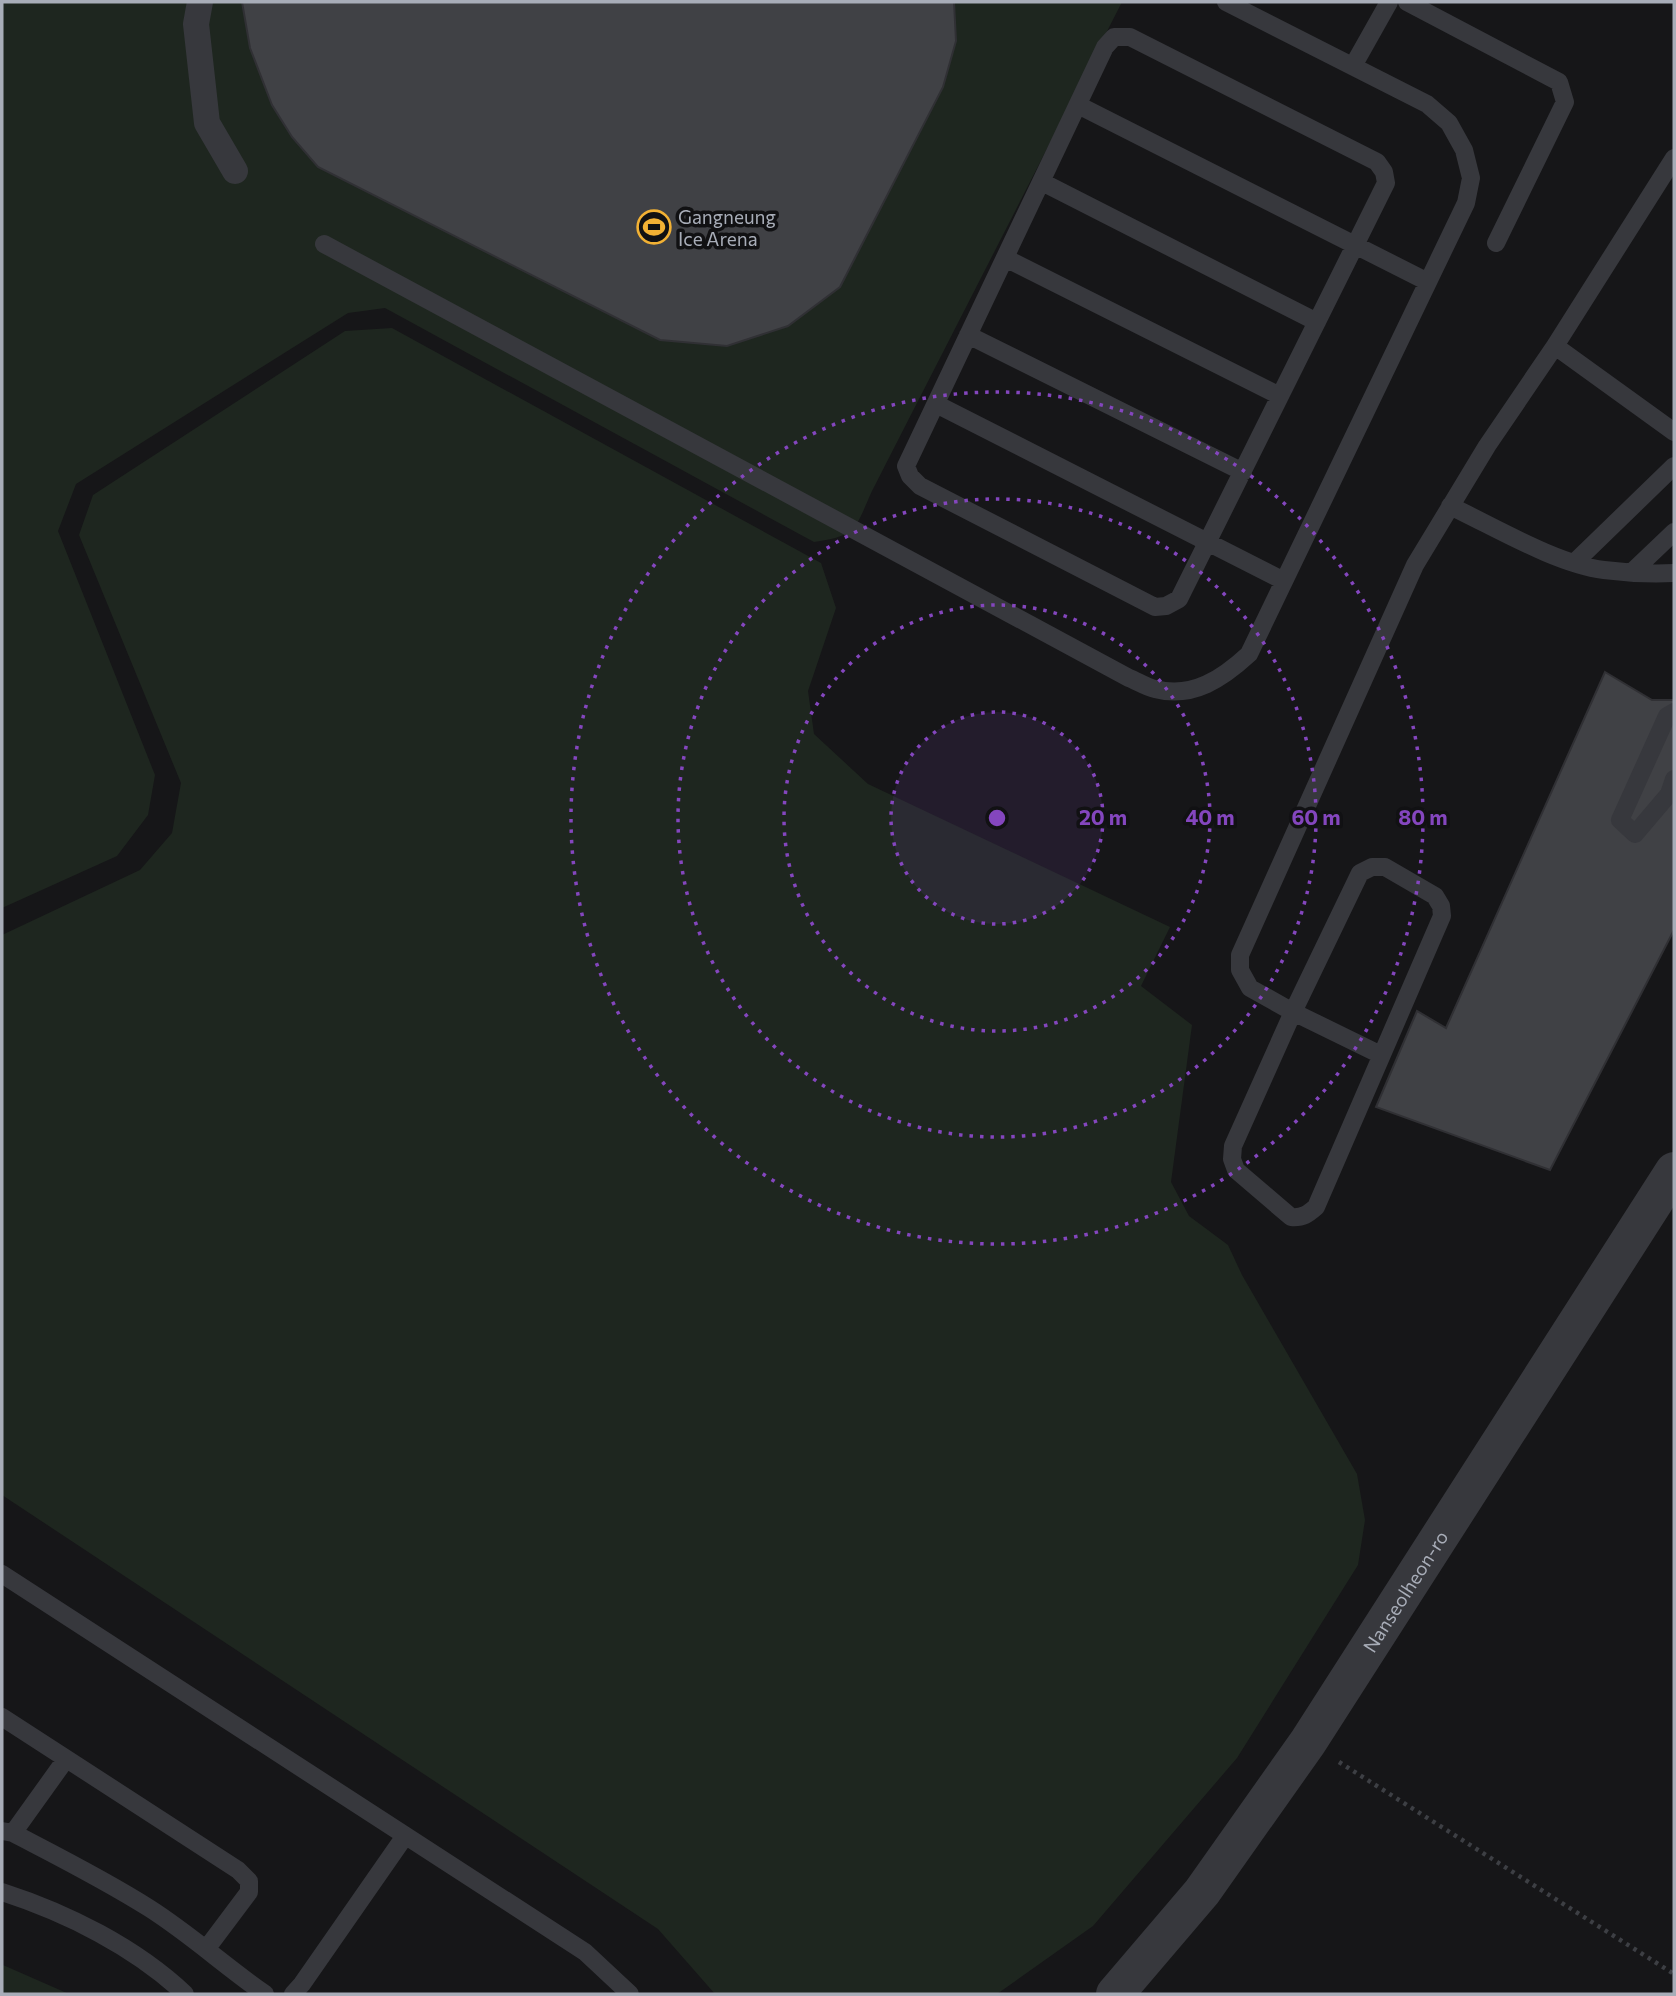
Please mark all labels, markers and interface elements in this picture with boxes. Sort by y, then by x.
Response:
place label: Gangneung Ice Arena [678,205,776,250]
sports icon: Gangneung Ice Arena [635,208,673,246]
text: 20 m [1079,804,1127,829]
text: 40 m [1185,804,1235,829]
text: 60 m [1291,804,1341,829]
text: 80 m [1398,804,1448,829]
centre of rings [985,806,1009,830]
street label: Nanseolheon-ro [1357,1526,1452,1656]

